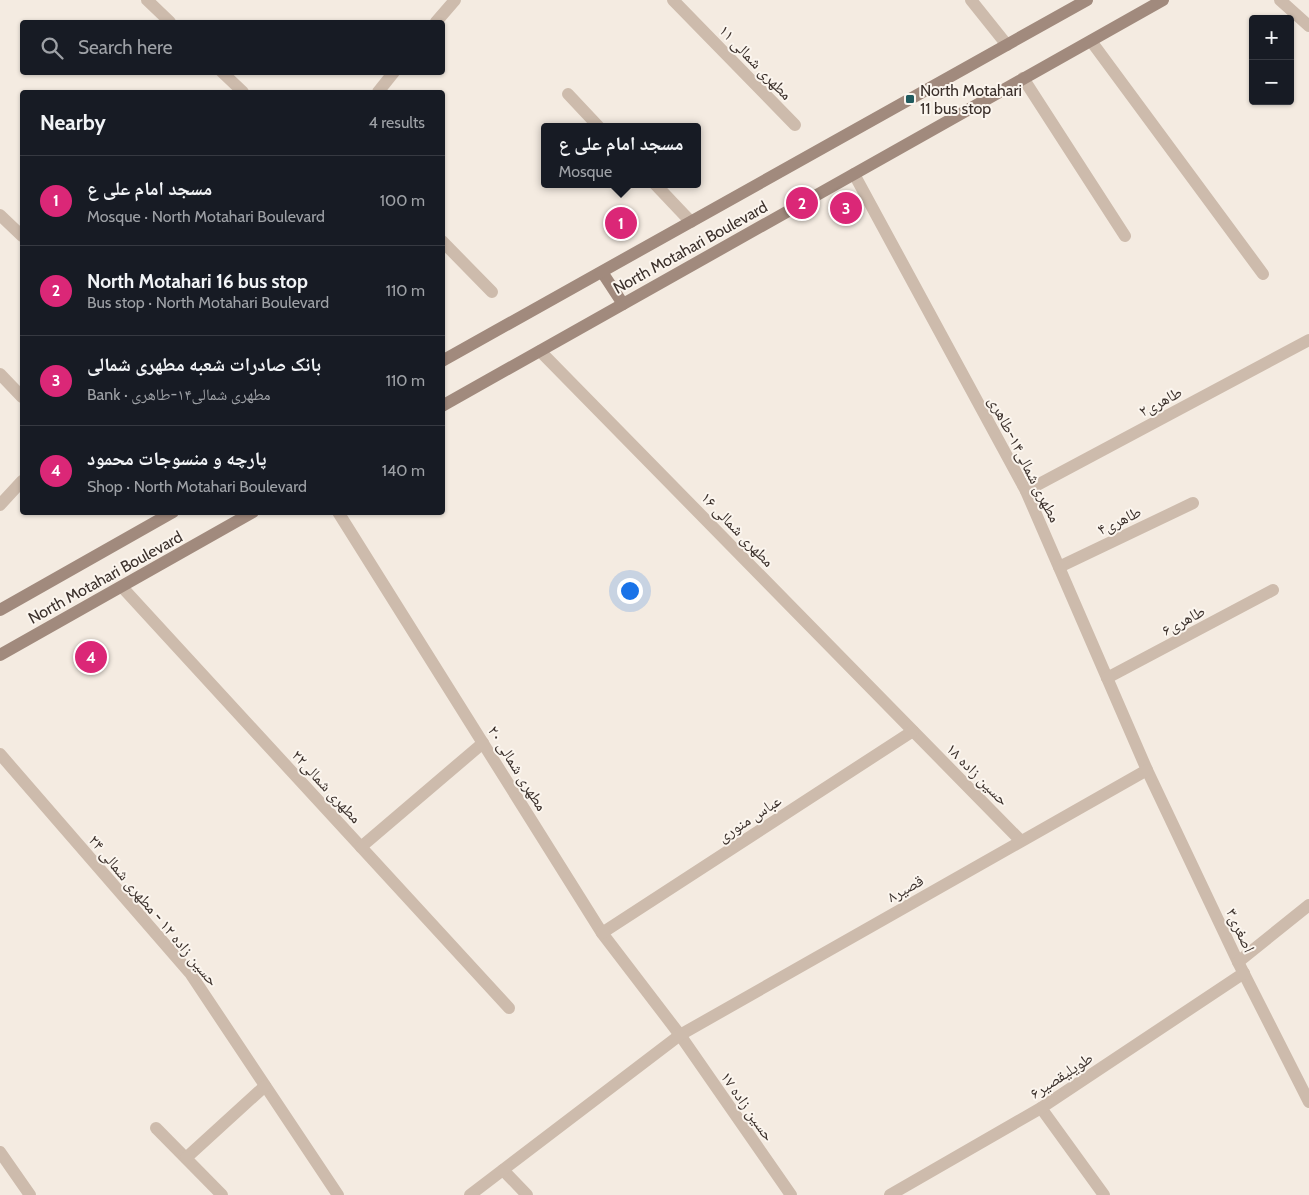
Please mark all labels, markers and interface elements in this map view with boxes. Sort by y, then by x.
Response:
map controls [1249,15,1294,105]
button: + [1249,15,1294,60]
search box [20,20,445,75]
street label: مطهری شمالی ۱۱ [714,21,796,105]
icon: search [38,34,66,62]
text: Search here [78,36,172,59]
button: − [1249,60,1294,105]
place label: North Motahari 11 bus stop [920,81,1022,118]
marker: North Motahari 11 bus stop [904,93,916,105]
text: Nearby [40,110,106,135]
text: 4 results [368,113,425,132]
popup [541,123,701,188]
text: مسجد امام علی ع [558,132,684,155]
text: Mosque [558,162,612,181]
text: مسجد امام علی ع [87,177,212,200]
pin: 2 [786,184,818,222]
pin: 3 [830,189,862,227]
text: 1 [53,191,59,210]
text: 100 m [380,191,425,210]
street label: North Motahari Boulevard [610,197,771,298]
pin: 1 [605,204,637,242]
text: Mosque · North Motahari Boulevard [87,207,325,226]
text: North Motahari 16 bus stop [87,270,308,293]
text: 2 [52,281,60,300]
text: 110 m [386,281,425,300]
text: Bus stop · North Motahari Boulevard [87,293,329,312]
text: بانک صادرات شعبه مطهری شمالی [87,353,321,376]
text: 3 [52,371,60,390]
text: 110 m [386,371,425,390]
street label: طاهری۲ [1135,382,1186,422]
text: Bank · مطهری شمالی۱۴-طاهری [87,385,271,404]
street label: مطهری شمالی۱۴-طاهری [984,393,1065,526]
text: پارچه و منسوجات محمود [87,447,267,470]
text: 4 [51,461,61,480]
text: 140 m [382,461,425,480]
text: Shop · North Motahari Boulevard [87,477,307,496]
street label: مطهری شمالی ۱۶ [696,488,778,572]
street label: طاهری۴ [1094,502,1145,540]
street label: North Motahari Boulevard [25,527,186,628]
your location [617,578,643,604]
street label: طاهری۶ [1158,601,1209,641]
pin: 4 [75,638,107,676]
street label: مطهری شمالی ۲۰ [483,722,551,815]
street label: حسین زاده ۱۸ [942,739,1013,810]
street label: مطهری شمالی۲۲ [287,746,365,828]
street label: عباس منوری [714,791,785,847]
street label: حسین زاده ۱۲ - مطهری شمالی ۲۴ [84,831,222,990]
street label: قصیر۸ [884,871,927,906]
street label: اصغری۳ [1221,905,1259,956]
street label: طویلیقصیر۶ [1026,1048,1096,1103]
street label: حسین زاده ۱۷ [716,1068,778,1145]

